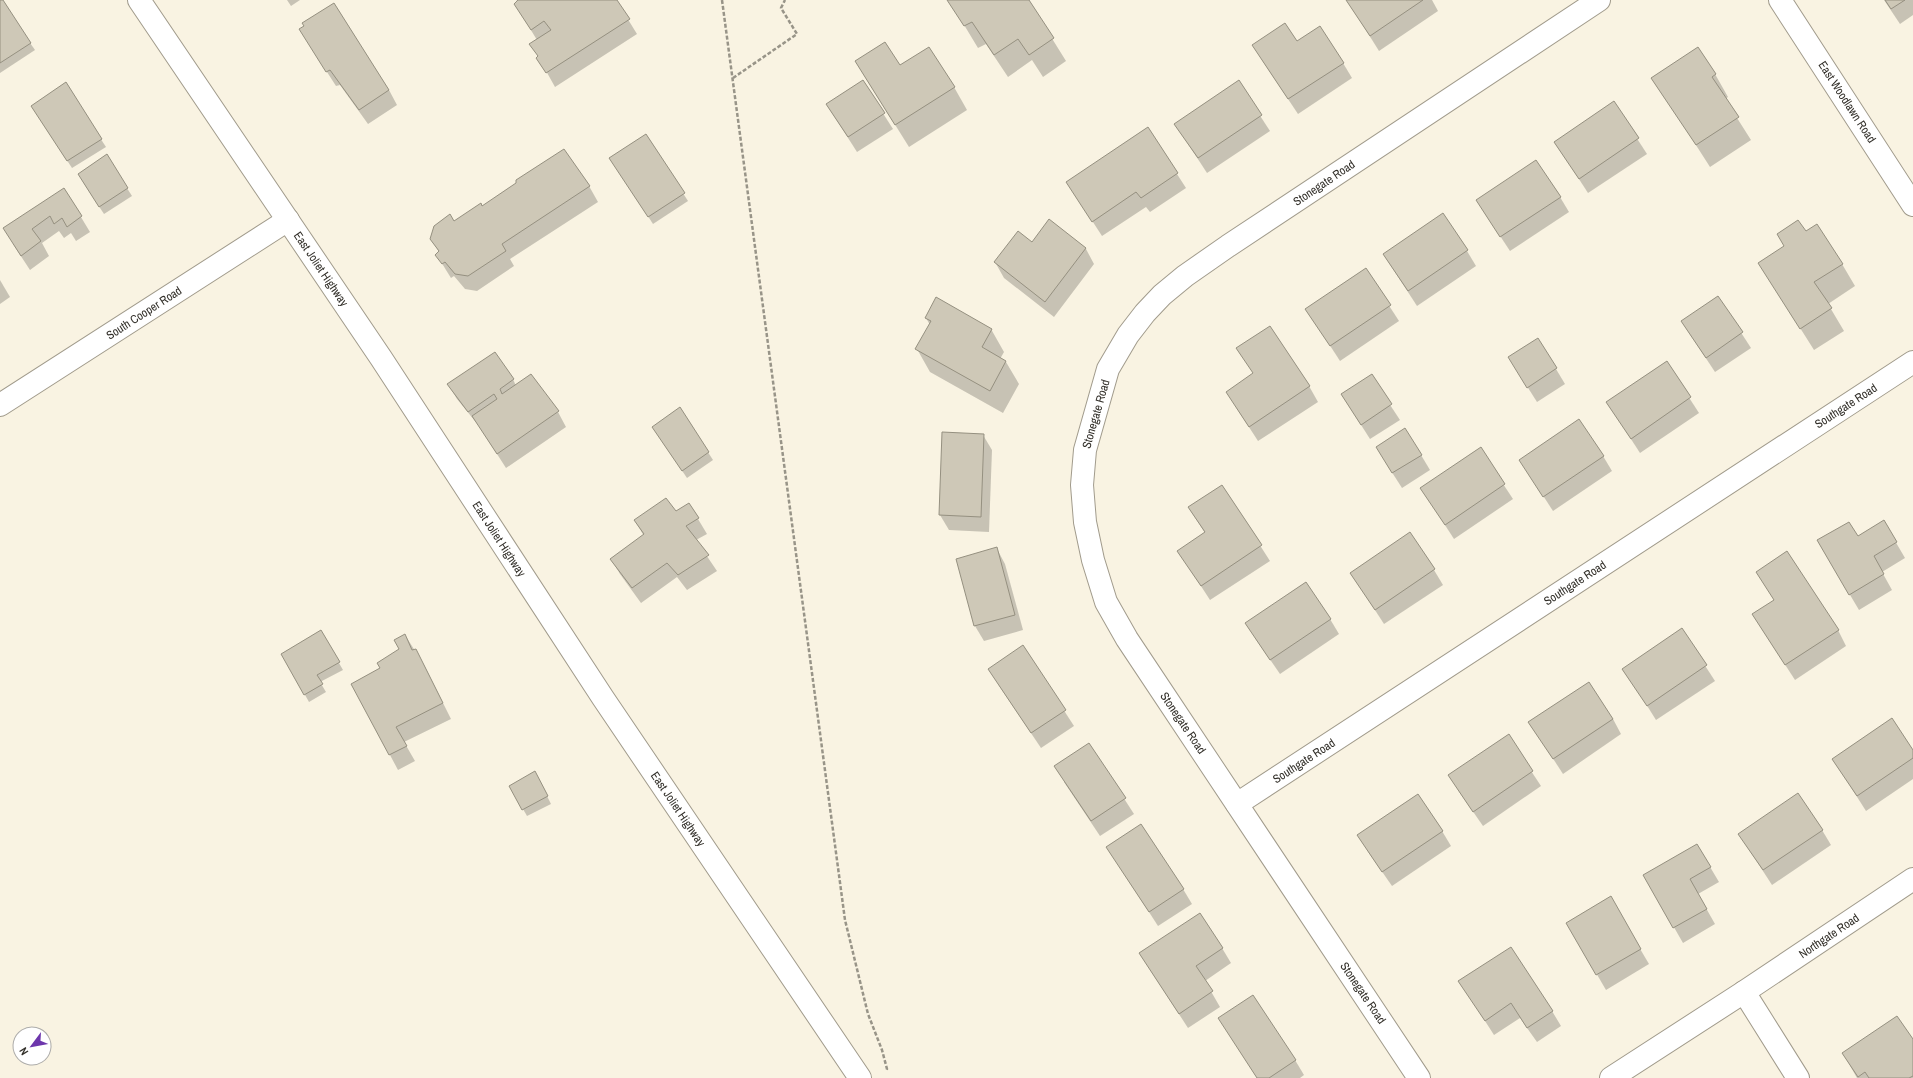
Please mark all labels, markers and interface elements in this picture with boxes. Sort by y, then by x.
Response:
street label: East Woodlawn Road [1815,58,1879,146]
street label: Stonegate Road [1290,156,1358,210]
street label: East Joliet Highway [290,228,352,310]
street label: South Cooper Road [103,283,185,343]
street label: Stonegate Road [1079,378,1113,450]
street label: Southgate Road [1812,380,1880,432]
street label: East Joliet Highway [469,498,529,580]
street label: Southgate Road [1541,557,1609,609]
street label: Stonegate Road [1156,689,1210,757]
street label: Southgate Road [1270,735,1338,787]
street label: East Joliet Highway [647,768,709,850]
street label: Northgate Road [1796,910,1862,962]
street label: Stonegate Road [1336,959,1390,1027]
north arrow [12,1026,52,1066]
text: N [16,1045,31,1058]

